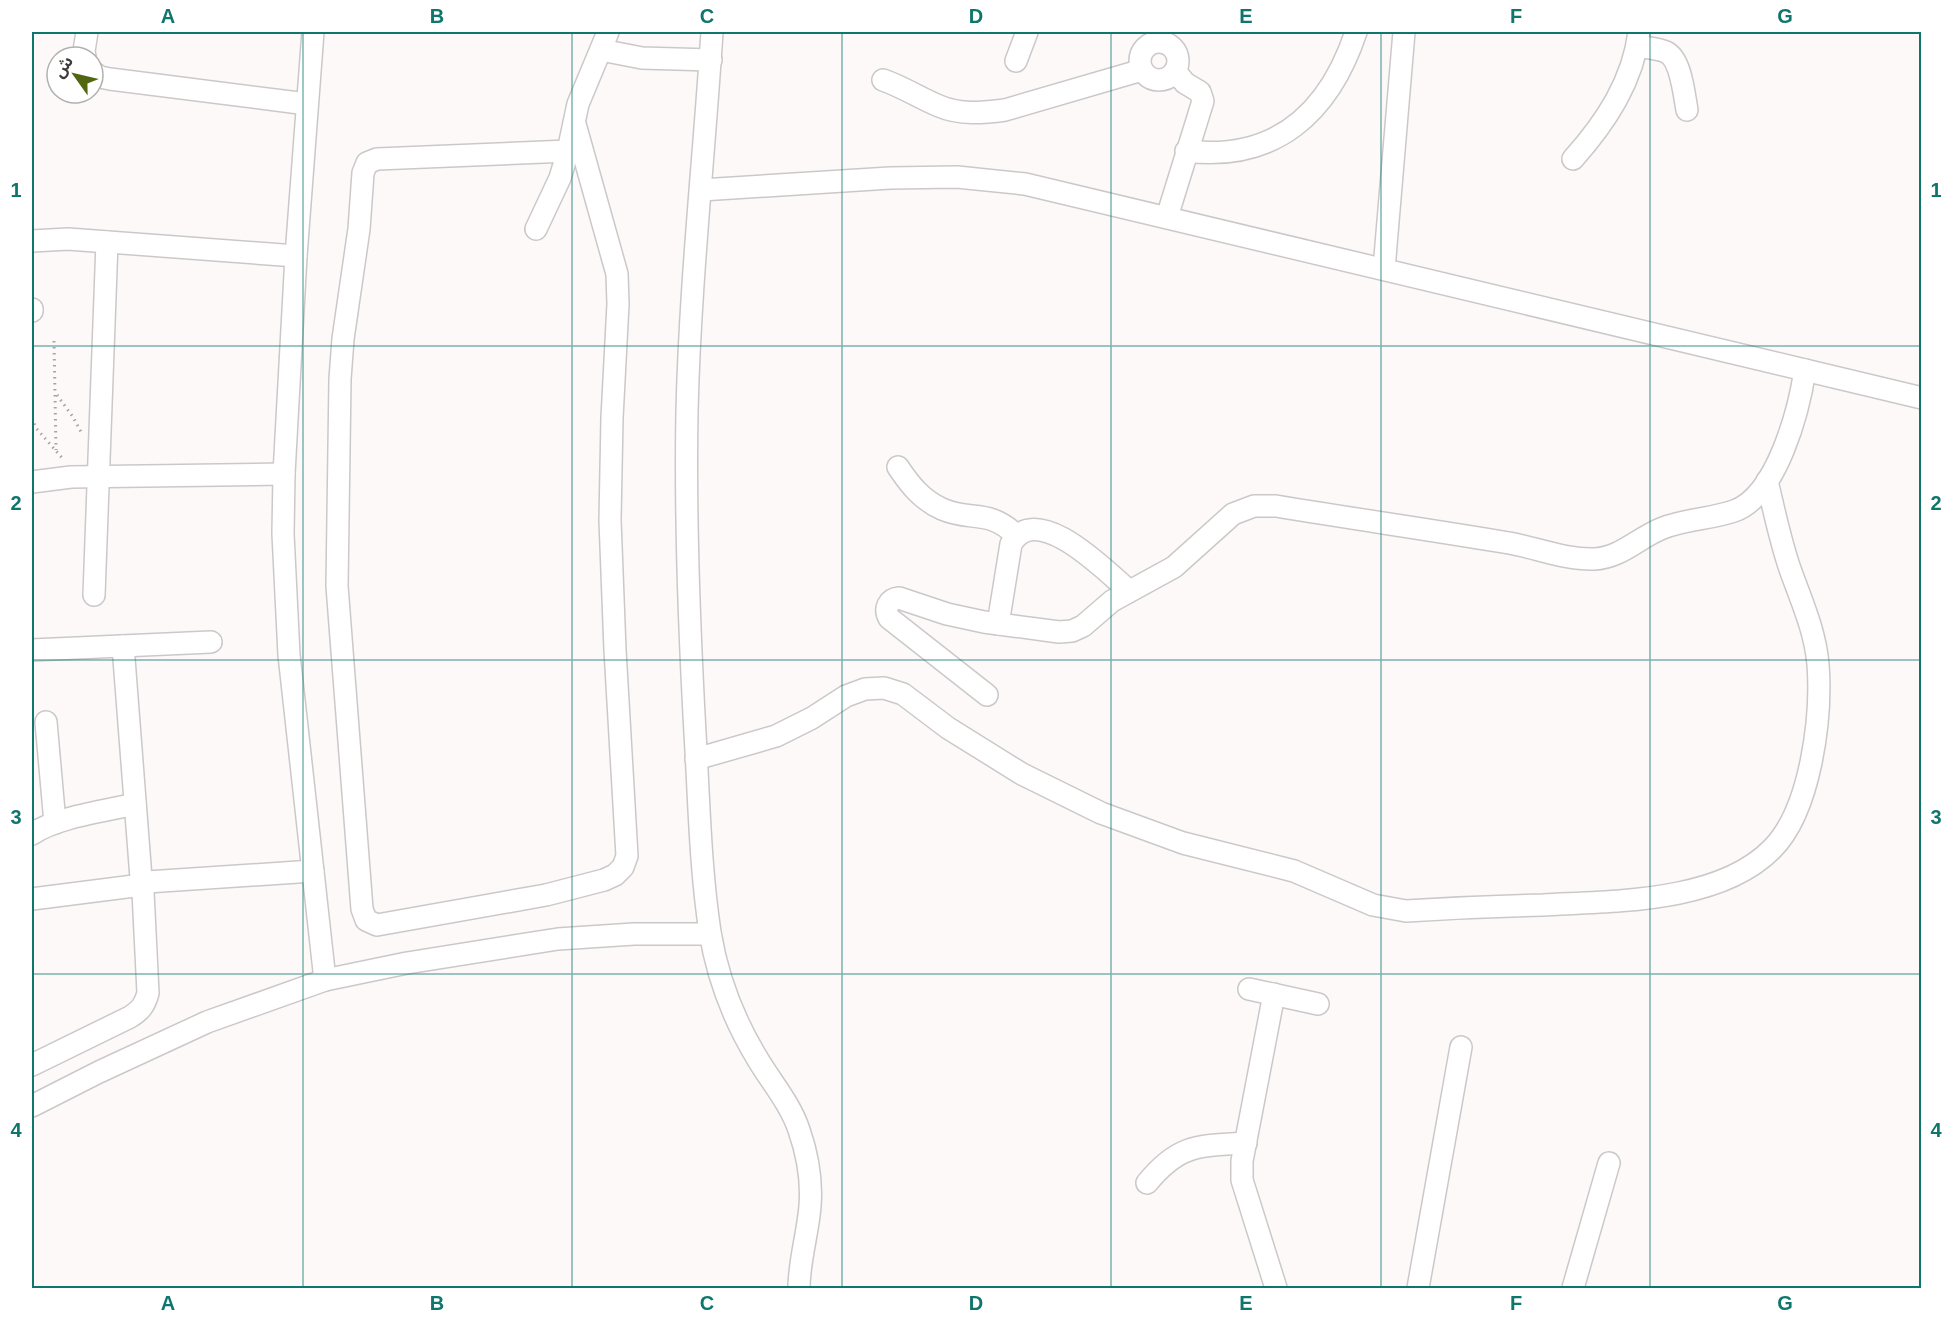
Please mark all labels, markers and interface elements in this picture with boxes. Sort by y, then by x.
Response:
text: A [161,5,175,27]
text: B [430,5,444,27]
text: C [700,5,714,27]
text: D [969,5,983,27]
text: E [1239,5,1253,27]
text: F [1510,5,1522,27]
text: G [1777,5,1793,27]
north arrow [45,45,105,105]
text: ش [50,53,77,81]
text: 1 [10,179,22,201]
text: 1 [1930,179,1942,201]
text: 2 [10,492,22,514]
text: 2 [1930,492,1942,514]
text: 3 [10,806,22,828]
text: 3 [1930,806,1942,828]
text: 4 [10,1119,22,1141]
text: 4 [1930,1119,1942,1141]
text: A [161,1292,175,1314]
text: B [430,1292,444,1314]
text: C [700,1292,714,1314]
text: D [969,1292,983,1314]
text: E [1239,1292,1253,1314]
text: F [1510,1292,1522,1314]
text: G [1777,1292,1793,1314]

